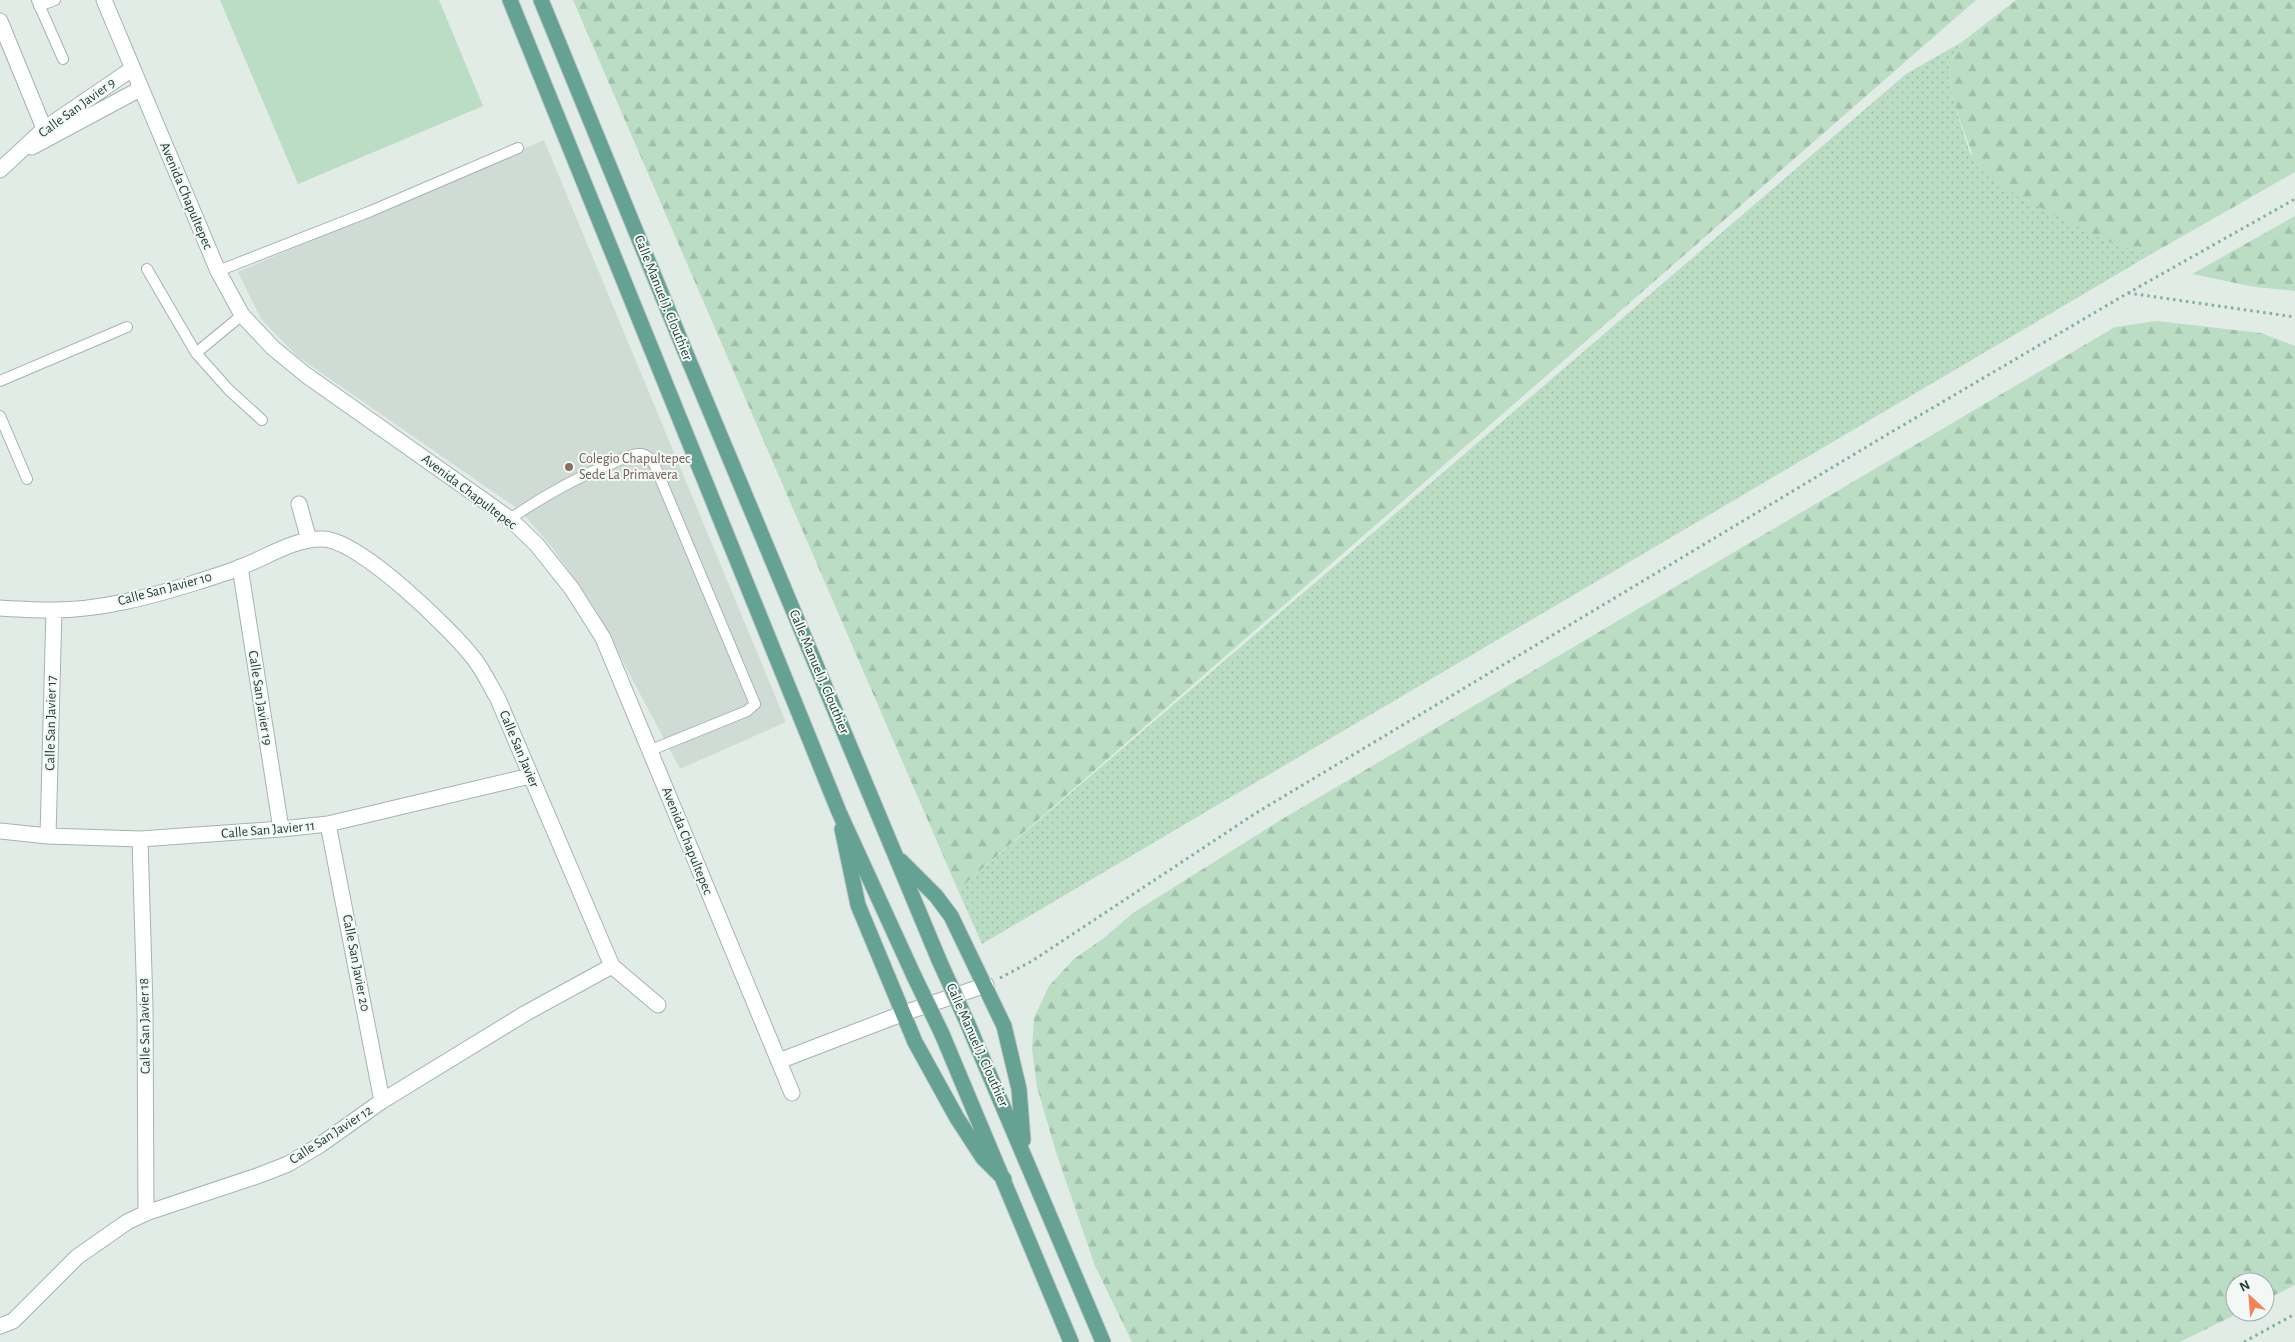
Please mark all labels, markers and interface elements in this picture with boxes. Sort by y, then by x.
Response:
street label: Calle San Javier 9 [36,76,118,140]
street label: Avenida Chapultepec [157,140,215,252]
street label: Calle Manuel J. Clouthier [631,233,695,363]
street label: Avenida Chapultepec [419,452,520,533]
place label: Colegio Chapultepec Sede La Primavera [579,452,691,482]
marker: Colegio Chapultepec Sede La Primavera [563,461,575,473]
street label: Calle San Javier 10 [116,570,214,608]
street label: Calle Manuel J. Clouthier [786,608,852,737]
street label: Calle San Javier 19 [246,650,274,746]
street label: Calle San Javier 17 [43,675,59,771]
street label: Calle San Javier [496,708,542,790]
street label: Avenida Chapultepec [659,785,715,898]
street label: Calle San Javier 11 [220,819,316,841]
street label: Calle San Javier 20 [340,913,372,1013]
street label: Calle San Javier 18 [137,978,153,1074]
street label: Calle Manuel J. Clouthier [943,981,1011,1109]
street label: Calle San Javier 12 [287,1103,375,1167]
north arrow [2225,1272,2275,1322]
text: N [2237,1278,2252,1295]

